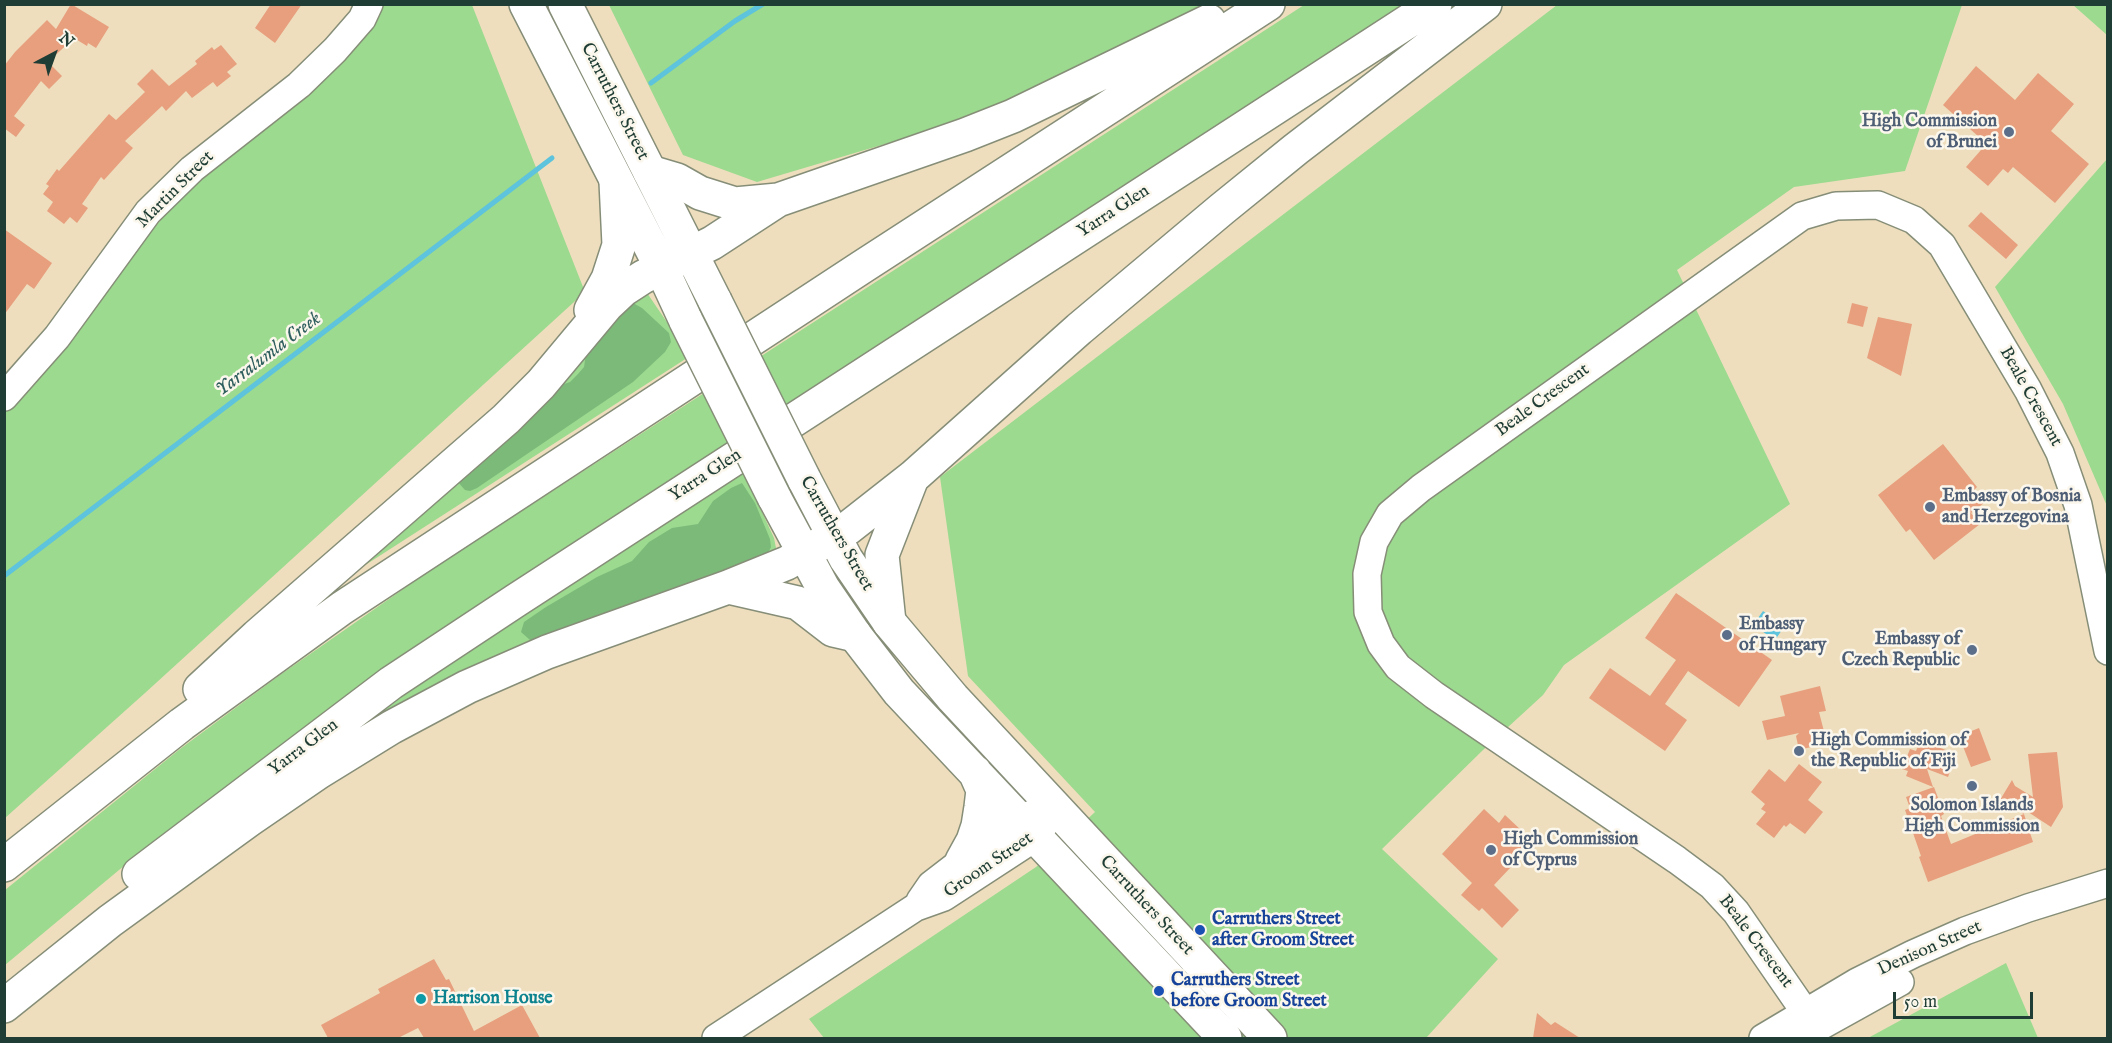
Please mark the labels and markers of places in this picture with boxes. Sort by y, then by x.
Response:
place label: High Commission of Brunei [1862,111,1997,154]
marker: High Commission of Brunei [2002,125,2016,139]
place label: Embassy of Bosnia and Herzegovina [1942,486,2081,528]
marker: Embassy of Bosnia and Herzegovina [1923,500,1937,514]
place label: Embassy of Hungary [1739,614,1826,656]
marker: Embassy of Hungary [1720,628,1734,642]
place label: Embassy of Czech Republic [1842,629,1960,672]
marker: Embassy of Czech Republic [1965,643,1979,657]
place label: High Commission of the Republic of Fiji [1811,730,1966,772]
marker: High Commission of the Republic of Fiji [1792,744,1806,758]
marker: Solomon Islands High Commission [1965,779,1979,793]
place label: Solomon Islands High Commission [1904,795,2040,838]
place label: High Commission of Cyprus [1503,829,1638,872]
marker: High Commission of Cyprus [1484,843,1498,857]
place label: Carruthers Street after Groom Street [1212,909,1354,952]
marker: Carruthers Street after Groom Street [1193,923,1207,937]
place label: Carruthers Street before Groom Street [1171,970,1327,1012]
marker: Carruthers Street before Groom Street [1152,984,1166,998]
place label: Harrison House [433,988,552,1010]
marker: Harrison House [414,992,428,1006]

